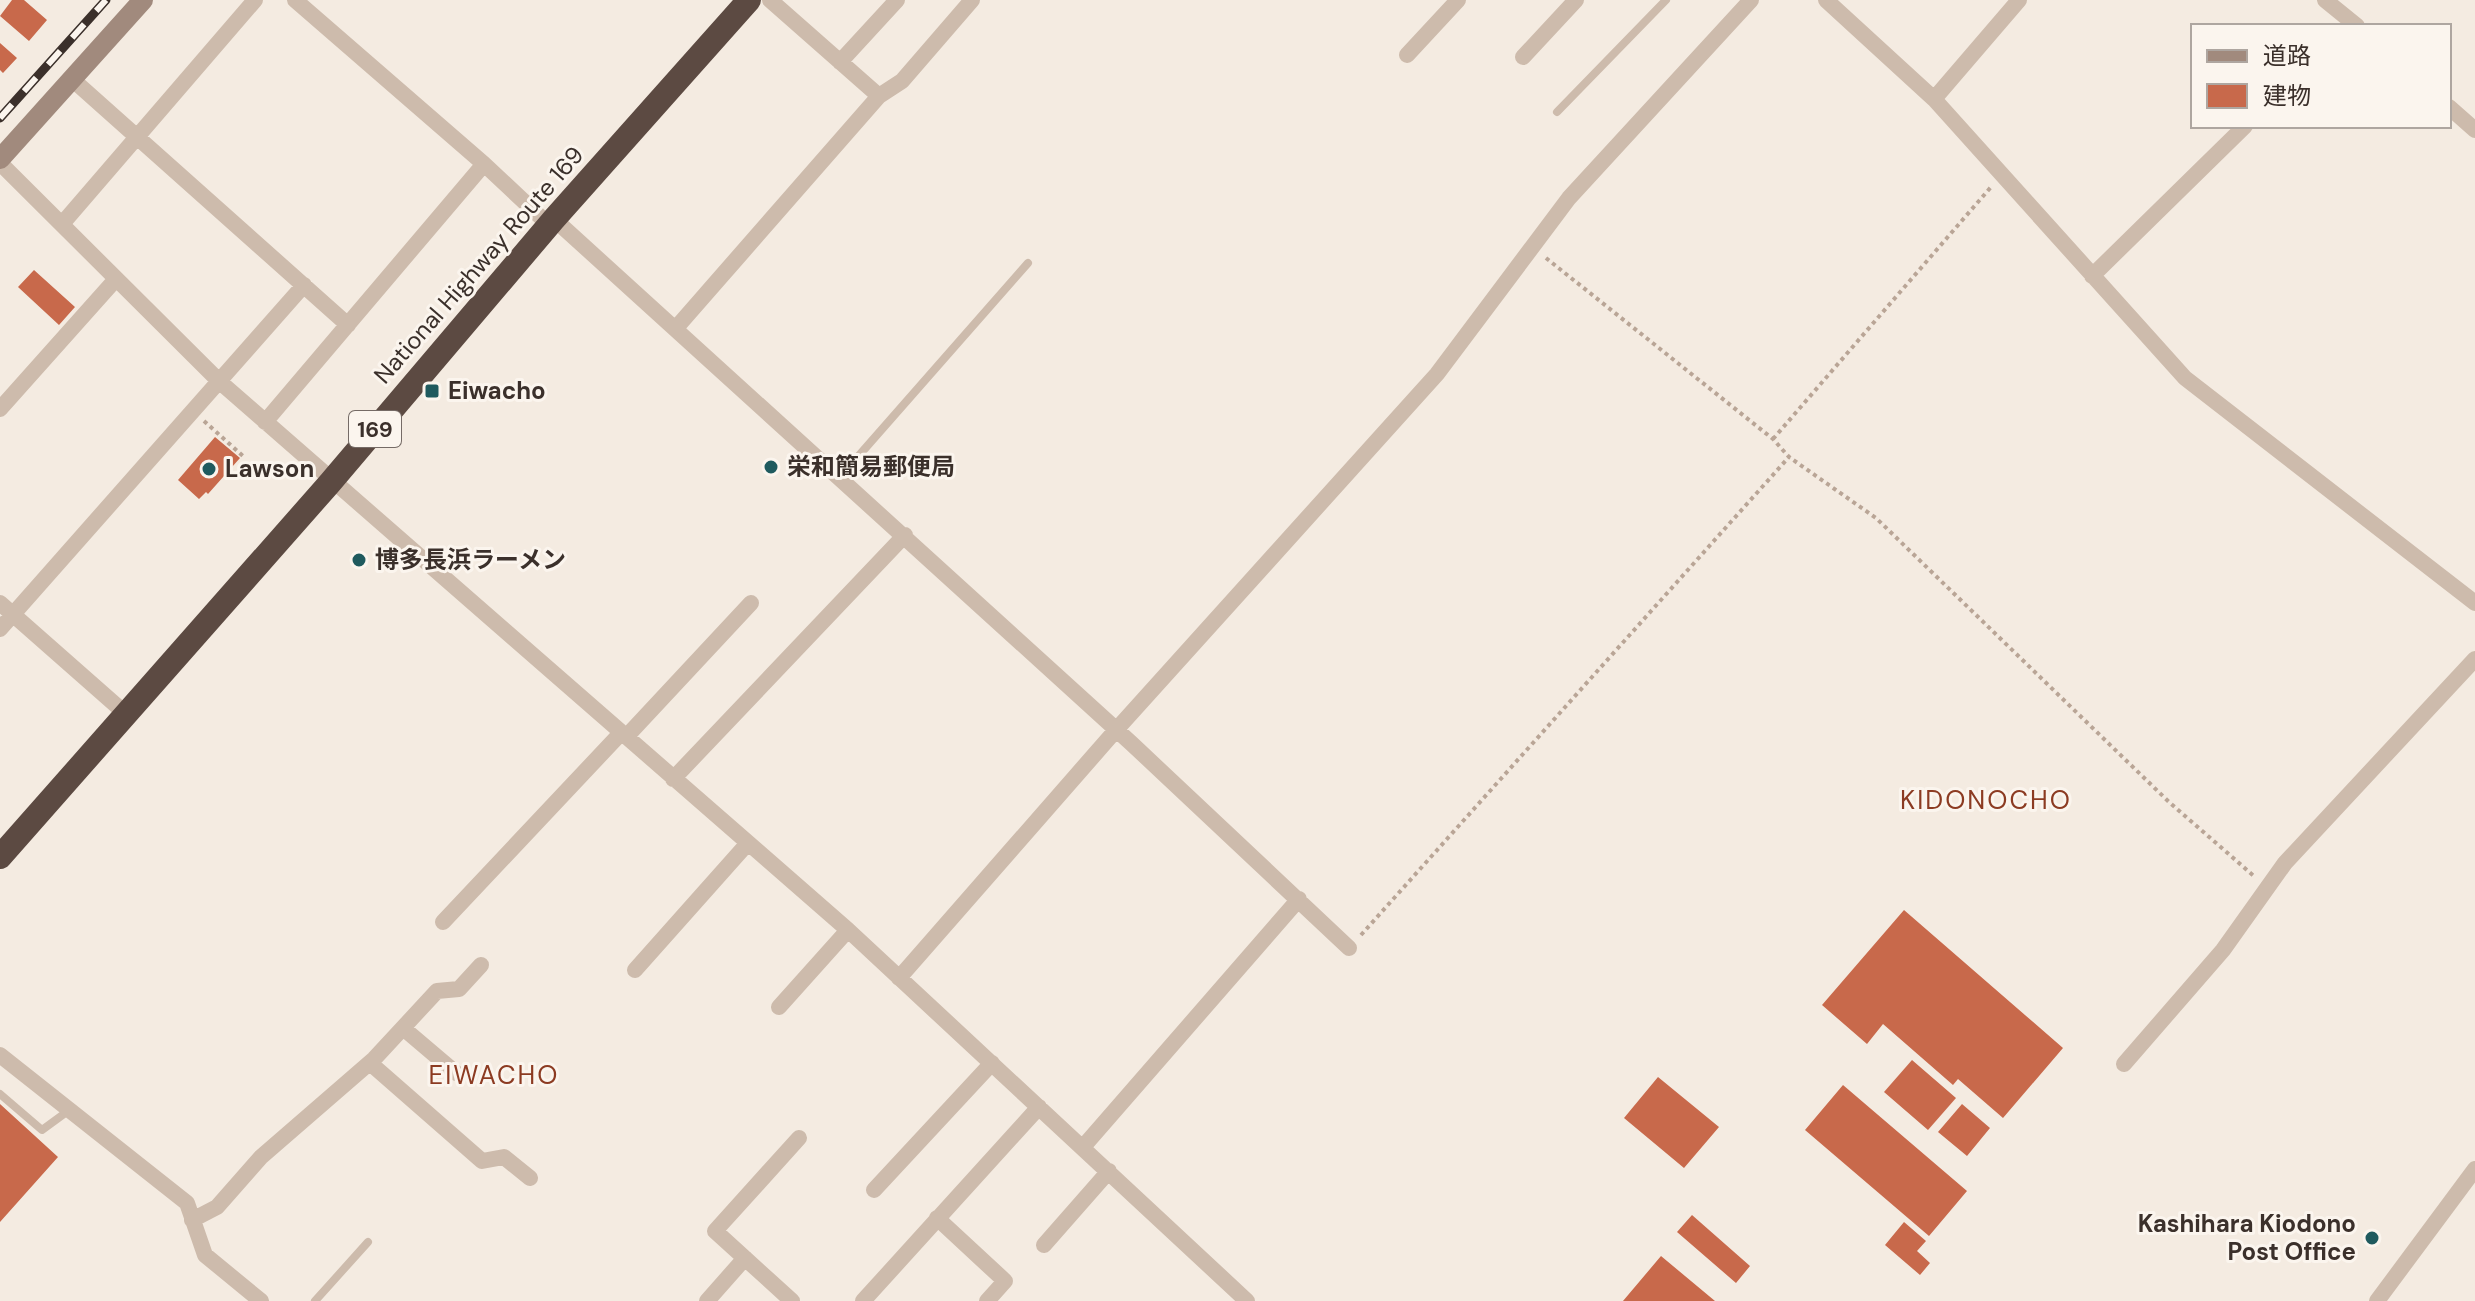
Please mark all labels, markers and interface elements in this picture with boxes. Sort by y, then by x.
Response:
legend [2191,24,2451,128]
text: 道路 [2263,40,2311,71]
text: 建物 [2263,80,2311,111]
street label: National Highway Route 169 [367,140,590,390]
place label: Eiwacho [448,375,546,406]
marker: Eiwacho [423,382,441,400]
road number: 169 [349,411,401,447]
place label: 栄和簡易郵便局 [787,451,955,482]
place label: Lawson [225,453,314,484]
marker: 栄和簡易郵便局 [762,458,780,476]
marker: Lawson [200,460,218,478]
place label: 博多長浜ラーメン [375,544,566,575]
marker: 博多長浜ラーメン [350,551,368,569]
district label: KIDONOCHO [1900,783,2072,817]
district label: EIWACHO [429,1058,559,1092]
place label: Kashihara Kiodono Post Office [2138,1208,2356,1267]
marker: Kashihara Kiodono Post Office [2363,1229,2381,1247]

